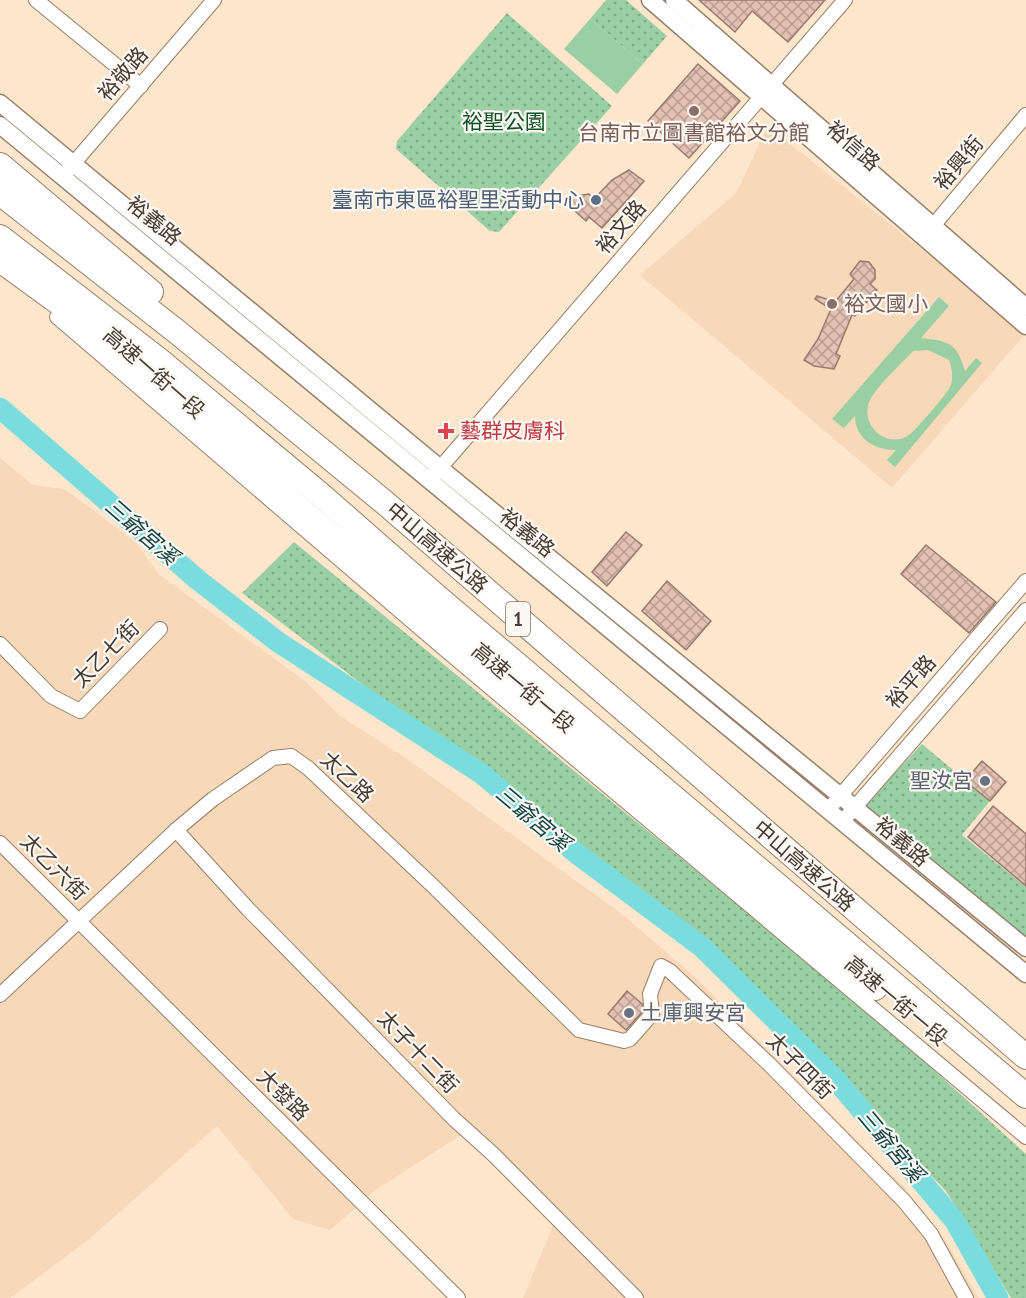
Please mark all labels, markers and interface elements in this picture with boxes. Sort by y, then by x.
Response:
street label: 裕敬路 [92,41,153,106]
marker: 台南市立圖書館裕文分館 [687,104,701,118]
park label: 裕聖公園 [462,108,546,135]
street label: 裕信路 [821,115,886,176]
place label: 台南市立圖書館裕文分館 [579,119,810,146]
street label: 裕興街 [928,130,989,195]
place label: 臺南市東區裕聖里活動中心 [332,186,584,213]
street label: 裕義路 [122,190,187,251]
marker: 臺南市東區裕聖里活動中心 [589,193,603,207]
street label: 裕文路 [590,194,651,259]
place label: 裕文國小 [844,290,928,317]
marker: 裕文國小 [825,297,839,311]
street label: 高速一街一段 [98,321,211,424]
place label: 藝群皮膚科 [460,417,565,444]
marker: 藝群皮膚科 [437,422,455,440]
water label: 三爺宮溪 [100,492,187,572]
street label: 中山高速公路 [381,496,494,599]
street label: 裕義路 [494,502,560,563]
road number: 1 [506,602,530,636]
street label: 太乙七街 [66,614,145,693]
street label: 高速一街一段 [466,637,580,738]
street label: 裕平路 [880,649,941,714]
street label: 太乙路 [315,745,380,808]
place label: 聖汝宮 [910,767,973,794]
marker: 聖汝宮 [978,774,992,788]
water label: 三爺宮溪 [490,779,578,859]
street label: 裕義路 [870,811,935,872]
street label: 中山高速公路 [748,814,861,917]
street label: 太乙六街 [15,827,94,906]
street label: 高速一街一段 [839,950,953,1051]
place label: 土庫興安宮 [641,999,746,1026]
street label: 太子十二街 [372,1005,465,1099]
marker: 土庫興安宮 [622,1006,636,1020]
street label: 太子四街 [761,1026,840,1105]
street label: 大發路 [252,1063,315,1126]
water label: 三爺宮溪 [852,1102,932,1190]

